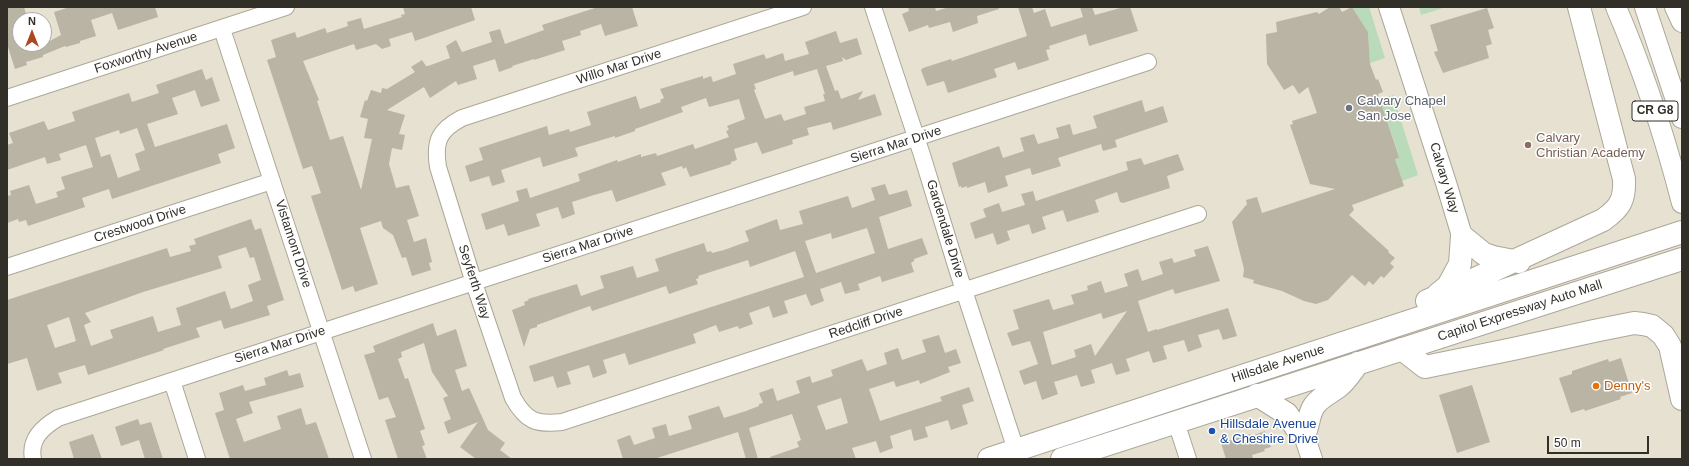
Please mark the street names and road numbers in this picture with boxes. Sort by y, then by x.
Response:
street label: Foxworthy Avenue [93,29,199,77]
street label: Willo Mar Drive [575,46,663,88]
road number: CR G8 [1632,101,1678,121]
street label: Sierra Mar Drive [849,123,943,167]
street label: Calvary Way [1426,141,1462,215]
street label: Gardendale Drive [923,178,967,280]
street label: Vistamont Drive [271,198,315,290]
street label: Crestwood Drive [92,202,188,246]
street label: Sierra Mar Drive [541,223,635,267]
street label: Seyferth Way [455,243,493,321]
street label: Capitol Expressway Auto Mall [1436,277,1604,345]
street label: Redcliff Drive [827,304,905,342]
street label: Sierra Mar Drive [233,323,327,367]
street label: Hillsdale Avenue [1230,342,1326,386]

